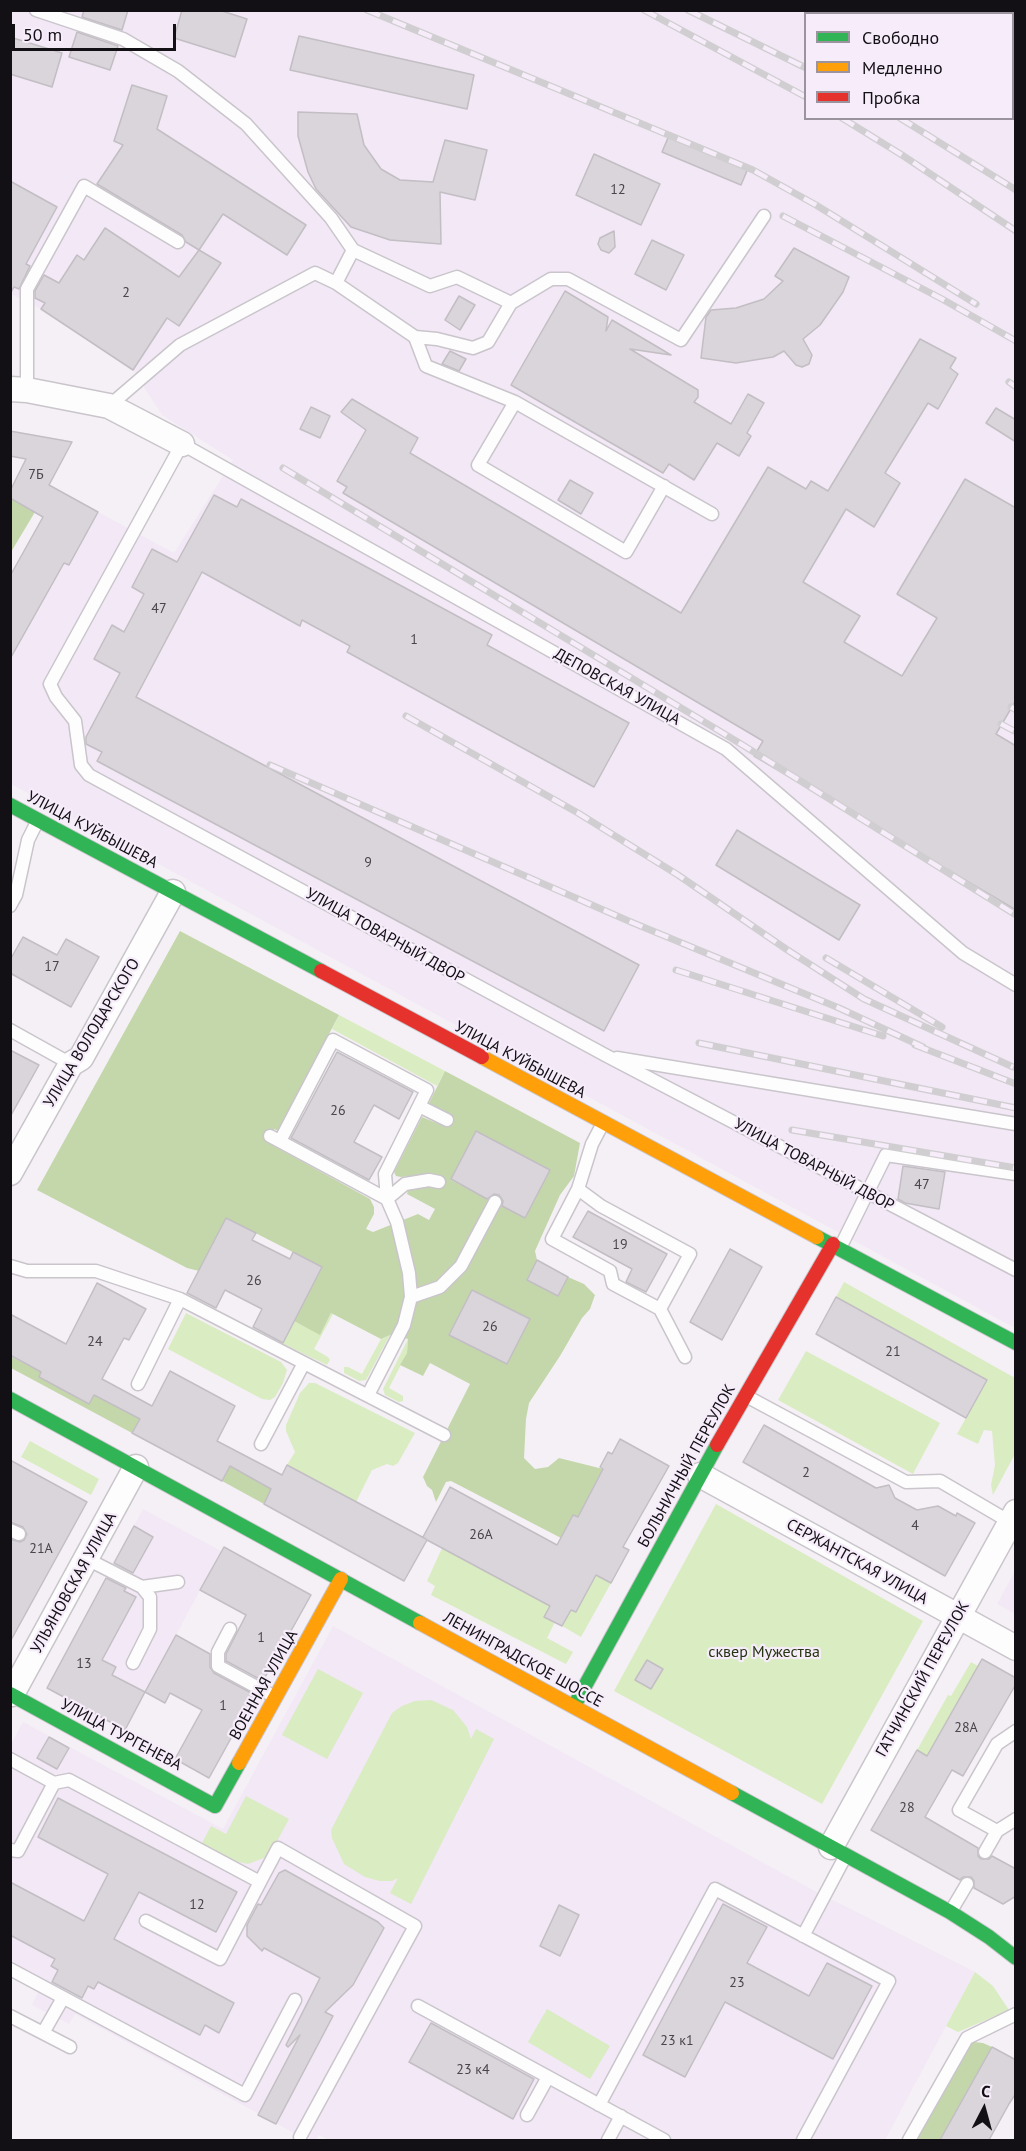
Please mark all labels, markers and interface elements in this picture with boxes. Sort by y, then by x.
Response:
scale bar [15,12,178,50]
legend [804,12,1014,120]
text: 50 m [23,23,62,46]
text: Свободно [862,26,939,49]
text: Медленно [862,56,943,79]
text: Пробка [862,86,920,109]
house number: 12 [610,182,626,198]
house number: 2 [122,285,130,301]
house number: 7Б [28,467,44,483]
house number: 47 [151,601,167,617]
house number: 1 [410,632,418,648]
street label: ДЕПОВСКАЯ УЛИЦА [551,644,683,730]
street label: УЛИЦА КУЙБЫШЕВА [23,787,161,873]
house number: 9 [364,855,372,871]
street label: УЛИЦА ТОВАРНЫЙ ДВОР [302,884,468,988]
street label: УЛИЦА ВОЛОДАРСКОГО [40,955,144,1111]
house number: 17 [44,959,60,975]
street label: УЛИЦА КУЙБЫШЕВА [451,1017,589,1103]
house number: 26 [330,1103,346,1119]
street label: УЛИЦА ТОВАРНЫЙ ДВОР [731,1115,897,1215]
house number: 47 [914,1177,930,1193]
house number: 19 [612,1237,628,1253]
house number: 26 [246,1273,262,1289]
house number: 26 [482,1319,498,1335]
house number: 24 [87,1334,103,1350]
house number: 21 [885,1344,901,1360]
street label: БОЛЬНИЧНЫЙ ПЕРЕУЛОК [634,1381,740,1551]
house number: 2 [802,1465,810,1481]
street label: УЛЬЯНОВСКАЯ УЛИЦА [27,1509,121,1657]
street label: СЕРЖАНТСКАЯ УЛИЦА [783,1515,931,1609]
house number: 4 [911,1518,919,1534]
house number: 26А [469,1527,493,1543]
house number: 21А [29,1541,53,1557]
street label: ГАТЧИНСКИЙ ПЕРЕУЛОК [872,1598,974,1760]
street label: ЛЕНИНГРАДСКОЕ ШОССЕ [440,1608,606,1712]
street label: ВОЕННАЯ УЛИЦА [226,1627,302,1743]
house number: 1 [257,1630,265,1646]
park label: сквер Мужества [708,1642,820,1662]
house number: 13 [76,1656,92,1672]
street label: УЛИЦА ТУРГЕНЕВА [57,1695,185,1775]
house number: 1 [219,1698,227,1714]
house number: 28А [954,1720,978,1736]
house number: 28 [899,1800,915,1816]
house number: 12 [189,1897,205,1913]
house number: 23 [729,1975,745,1991]
house number: 23 к1 [660,2033,694,2049]
house number: 23 к4 [456,2062,490,2078]
north arrow [954,2079,1014,2139]
text: С [980,2081,991,2102]

